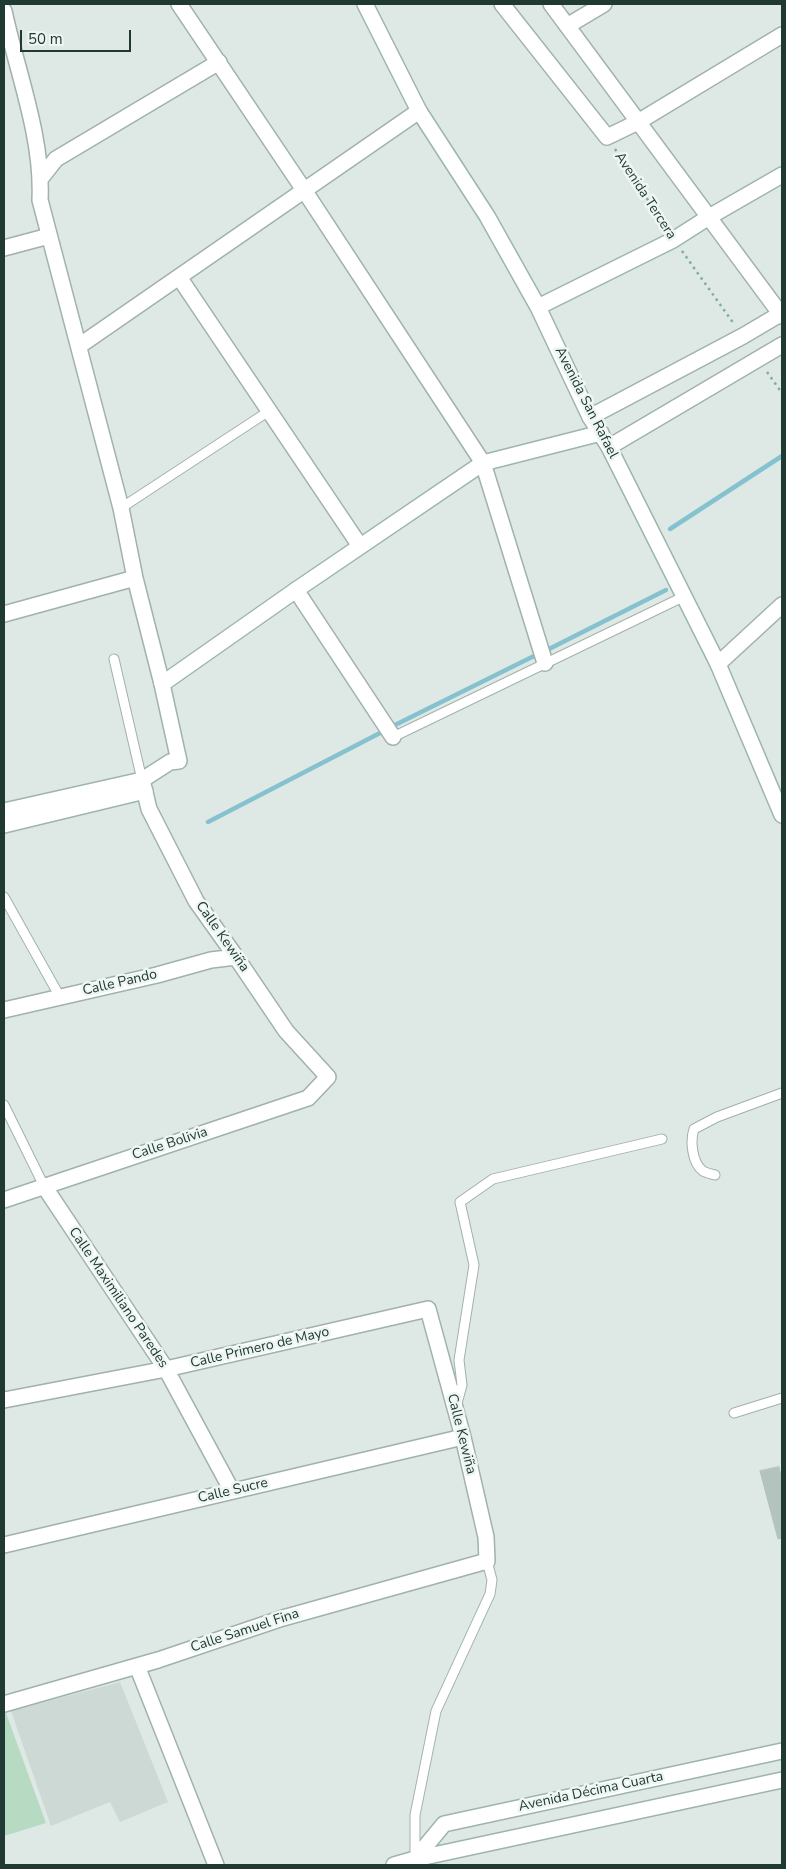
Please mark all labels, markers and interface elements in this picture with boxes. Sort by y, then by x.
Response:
scale bar [22,20,134,52]
text: 50 m [28,29,63,49]
street label: Avenida Tercera [611,149,679,243]
street label: Avenida San Rafael [551,345,621,461]
street label: Calle Kewiña [192,899,252,975]
street label: Calle Pando [81,966,159,1000]
street label: Calle Bolivia [130,1124,210,1164]
street label: Calle Maximiliano Paredes [65,1225,171,1371]
street label: Calle Primero de Mayo [189,1324,331,1372]
street label: Calle Kewiña [443,1392,479,1476]
street label: Calle Sucre [196,1475,270,1507]
street label: Calle Samuel Fina [189,1606,301,1656]
street label: Avenida Décima Cuarta [517,1768,665,1816]

